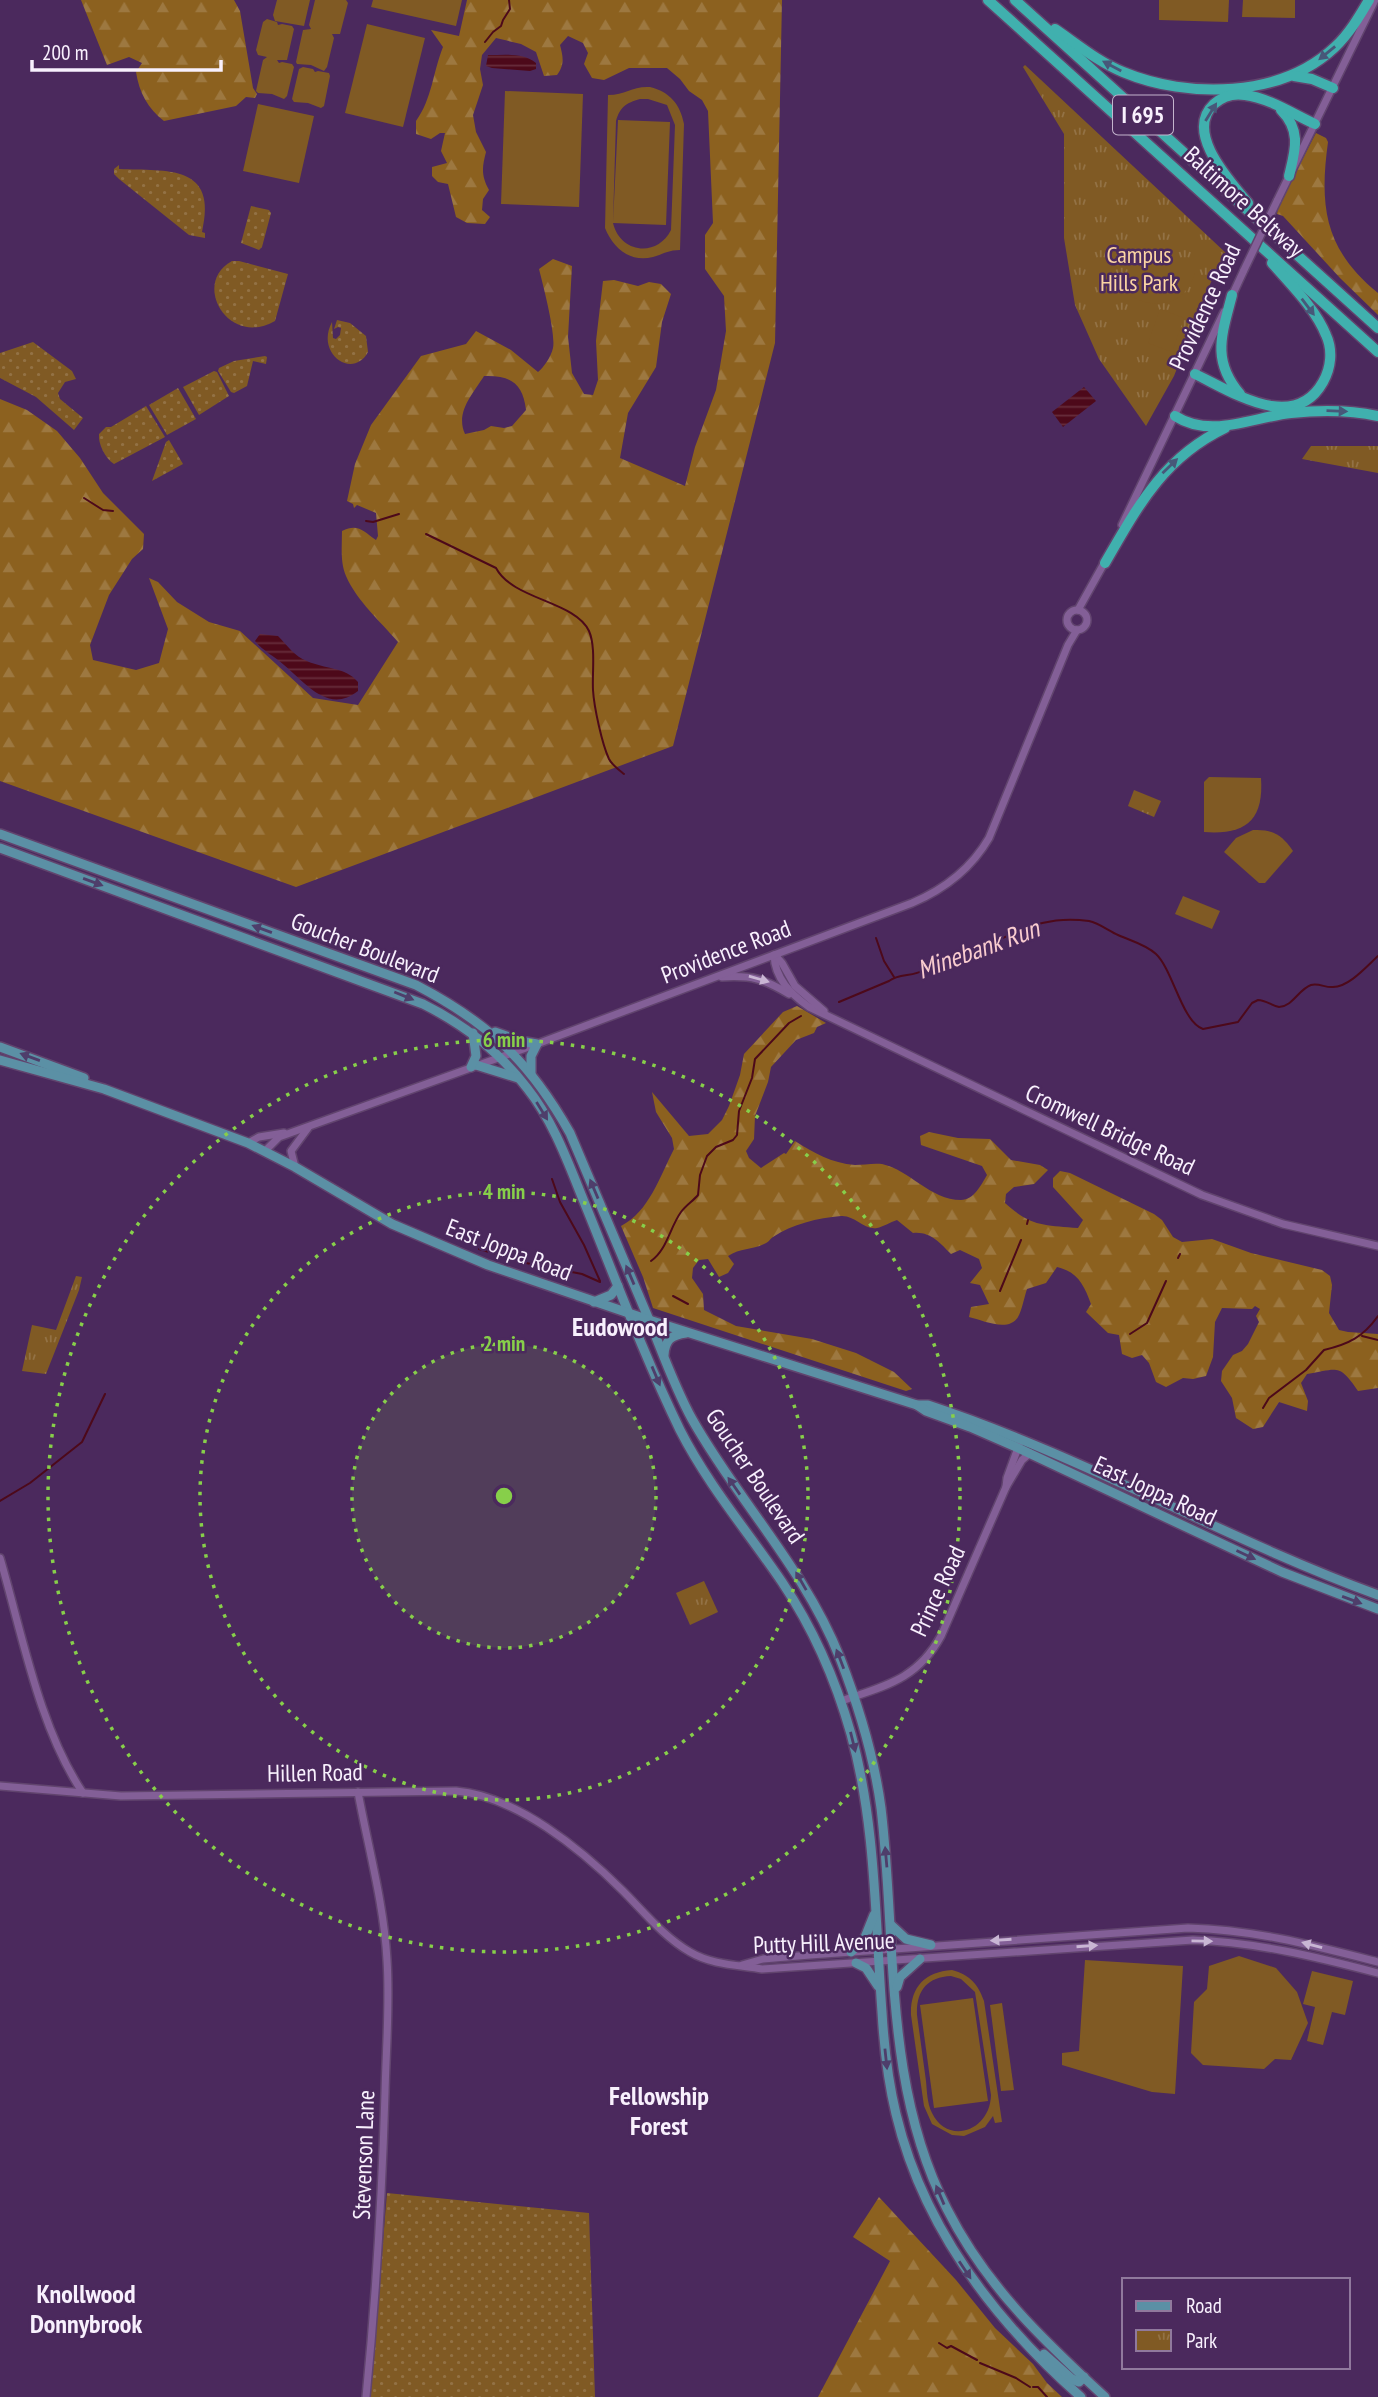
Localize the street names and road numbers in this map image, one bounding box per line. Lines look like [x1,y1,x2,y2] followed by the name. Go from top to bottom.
[1113,96,1173,134] road number: I 695
[1177,139,1311,264] street label: Baltimore Beltway
[1162,238,1247,375] street label: Providence Road
[287,905,444,990] street label: Goucher Boulevard
[657,913,795,990] street label: Providence Road
[1021,1077,1200,1182] street label: Cromwell Bridge Road
[442,1211,577,1288] street label: East Joppa Road
[699,1402,812,1549] street label: Goucher Boulevard
[1089,1449,1222,1533] street label: East Joppa Road
[903,1540,972,1641] street label: Prince Road
[267,1756,363,1789] street label: Hillen Road
[753,1925,895,1960] street label: Putty Hill Avenue
[346,2090,381,2220] street label: Stevenson Lane

